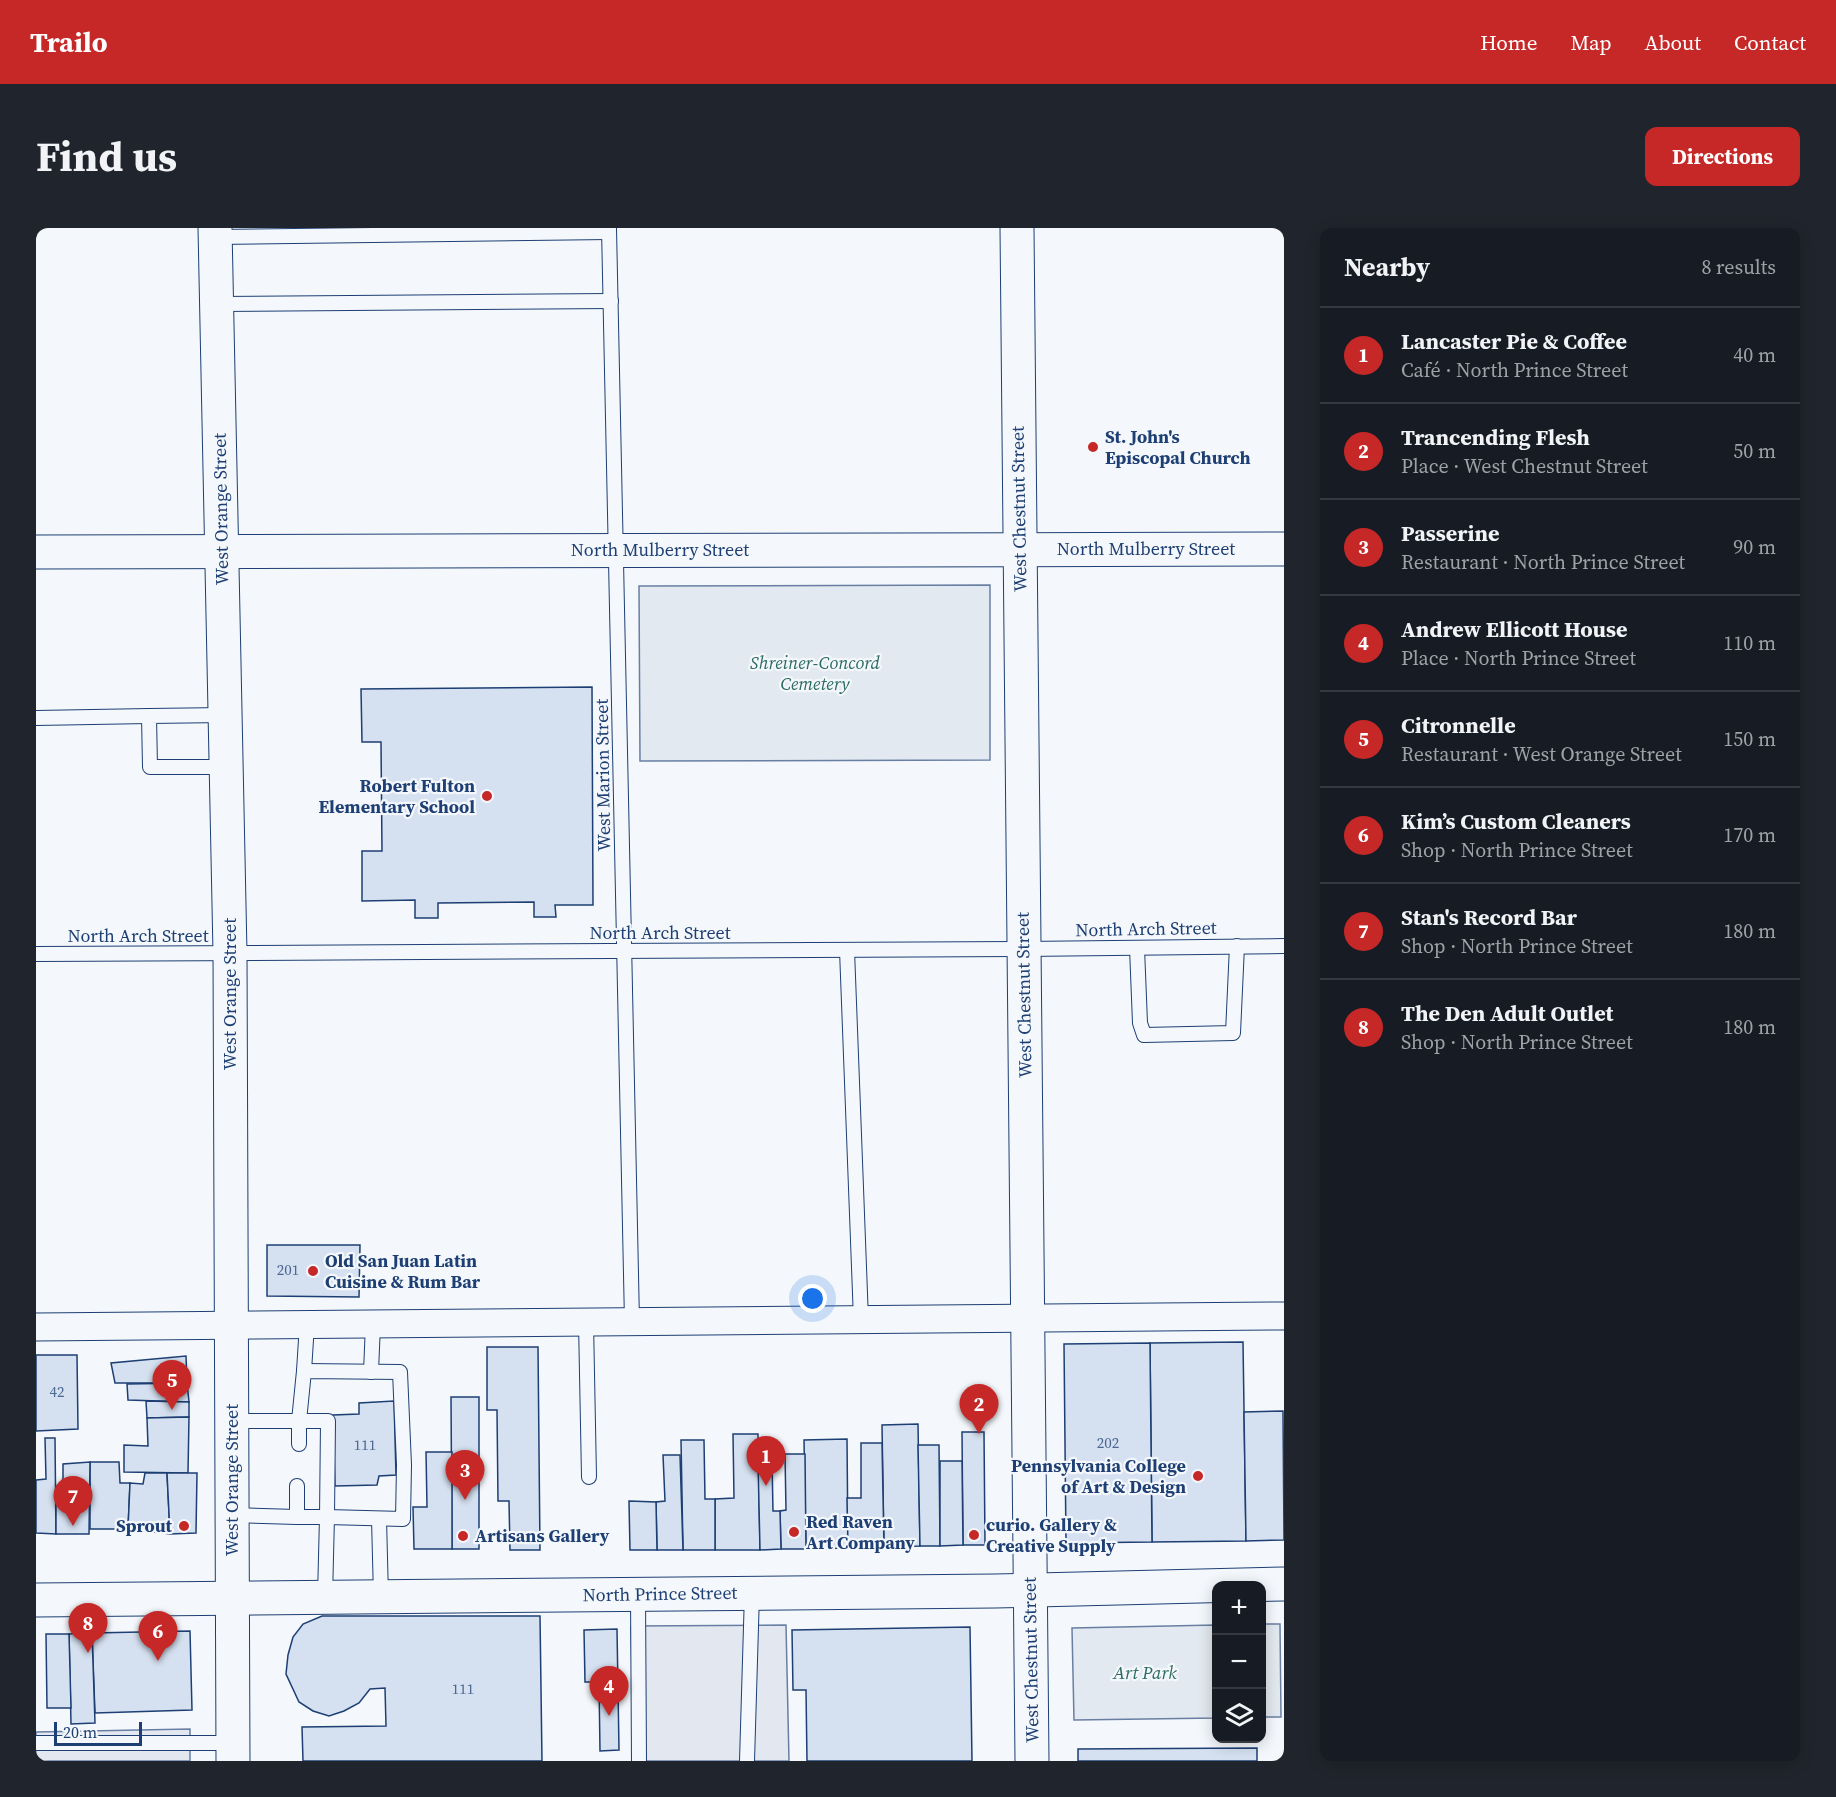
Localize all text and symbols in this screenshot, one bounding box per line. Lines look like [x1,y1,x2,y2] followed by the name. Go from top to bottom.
[30,23,108,61] text: Trailo
[1480,28,1538,57] text: Home
[1571,28,1612,57] text: Map
[1645,28,1701,57] text: About
[1734,28,1806,57] text: Contact
[36,127,177,185] text: Find us
[1645,127,1800,186] button: Directions
[1344,249,1430,285] text: Nearby
[1701,253,1776,281] text: 8 results
[1401,326,1627,356] text: Lancaster Pie & Coffee
[1358,341,1369,369] text: 1
[1733,341,1776,369] text: 40 m
[1401,356,1628,384] text: Café · North Prince Street
[1401,422,1590,452] text: Trancending Flesh
[1105,424,1251,470] place label: St. John's Episcopal Church
[1005,426,1032,592] street label: West Chestnut Street
[207,433,234,585] street label: West Orange Street
[1358,437,1369,465] text: 2
[1733,437,1776,465] text: 50 m
[1086,440,1100,454] marker: St. John's Episcopal Church
[1401,452,1648,480] text: Place · West Chestnut Street
[1401,518,1500,548] text: Passerine
[1358,533,1369,561] text: 3
[1733,533,1776,561] text: 90 m
[1057,536,1235,561] street label: North Mulberry Street
[571,537,749,562] street label: North Mulberry Street
[1401,548,1685,576] text: Restaurant · North Prince Street
[1401,614,1627,644] text: Andrew Ellicott House
[1358,629,1369,657] text: 4
[1723,629,1776,657] text: 110 m
[1401,644,1636,672] text: Place · North Prince Street
[750,650,881,696] park label: Shreiner-Concord Cemetery
[589,698,616,851] street label: West Marion Street
[1401,710,1516,740] text: Citronnelle
[1358,725,1369,753] text: 5
[1723,725,1776,753] text: 150 m
[1401,740,1682,768] text: Restaurant · West Orange Street
[318,773,475,819] place label: Robert Fulton Elementary School
[480,789,494,803] marker: Robert Fulton Elementary School
[1401,806,1631,836] text: Kim’s Custom Cleaners
[1358,821,1369,849] text: 6
[1723,821,1776,849] text: 170 m
[1401,836,1633,864] text: Shop · North Prince Street
[1401,902,1577,932] text: Stan's Record Bar
[1010,912,1037,1078] street label: West Chestnut Street
[1075,915,1217,942] street label: North Arch Street
[1358,917,1369,945] text: 7
[1723,917,1776,945] text: 180 m
[217,918,242,1070] street label: West Orange Street
[589,920,731,945] street label: North Arch Street
[67,923,209,948] street label: North Arch Street
[1401,932,1633,960] text: Shop · North Prince Street
[1401,998,1614,1028] text: The Den Adult Outlet
[1358,1013,1369,1041] text: 8
[1723,1013,1776,1041] text: 180 m
[1401,1028,1633,1056] text: Shop · North Prince Street
[325,1248,481,1294] place label: Old San Juan Latin Cuisine & Rum Bar
[277,1259,299,1280] house number: 201
[306,1264,320,1278] marker: Old San Juan Latin Cuisine & Rum Bar
[798,1284,827,1313] your location
[152,1360,192,1410] pin: 5
[49,1381,65,1402] house number: 42
[960,1384,998,1434] pin: 2
[219,1404,244,1556] street label: West Orange Street
[1097,1432,1119,1453] house number: 202
[354,1434,376,1455] house number: 111
[746,1436,786,1486] pin: 1
[446,1450,484,1500] pin: 3
[1011,1453,1186,1499] place label: Pennsylvania College of Art & Design
[1191,1469,1205,1483] marker: Pennsylvania College of Art & Design
[54,1476,93,1526] pin: 7
[806,1509,915,1555] place label: Red Raven Art Company
[986,1512,1117,1558] place label: curio. Gallery & Creative Supply
[116,1513,173,1538] place label: Sprout
[177,1519,191,1533] marker: Sprout
[475,1523,610,1548] place label: Artisans Gallery
[787,1525,801,1539] marker: Red Raven Art Company
[967,1528,981,1542] marker: curio. Gallery & Creative Supply
[456,1529,470,1543] marker: Artisans Gallery
[1017,1577,1044,1743] street label: West Chestnut Street
[582,1580,738,1607] street label: North Prince Street
[1212,1581,1266,1743] map controls
[1212,1581,1266,1635] button: +
[68,1604,108,1653] pin: 8
[138,1612,178,1661] pin: 6
[1212,1635,1266,1689] button: −
[1112,1660,1177,1685] park label: Art Park
[590,1666,628,1716] pin: 4
[452,1678,474,1699] house number: 111
[1212,1689,1266,1743] button: layers
[54,1719,142,1746] scale bar
[63,1721,97,1743] text: 20 m

